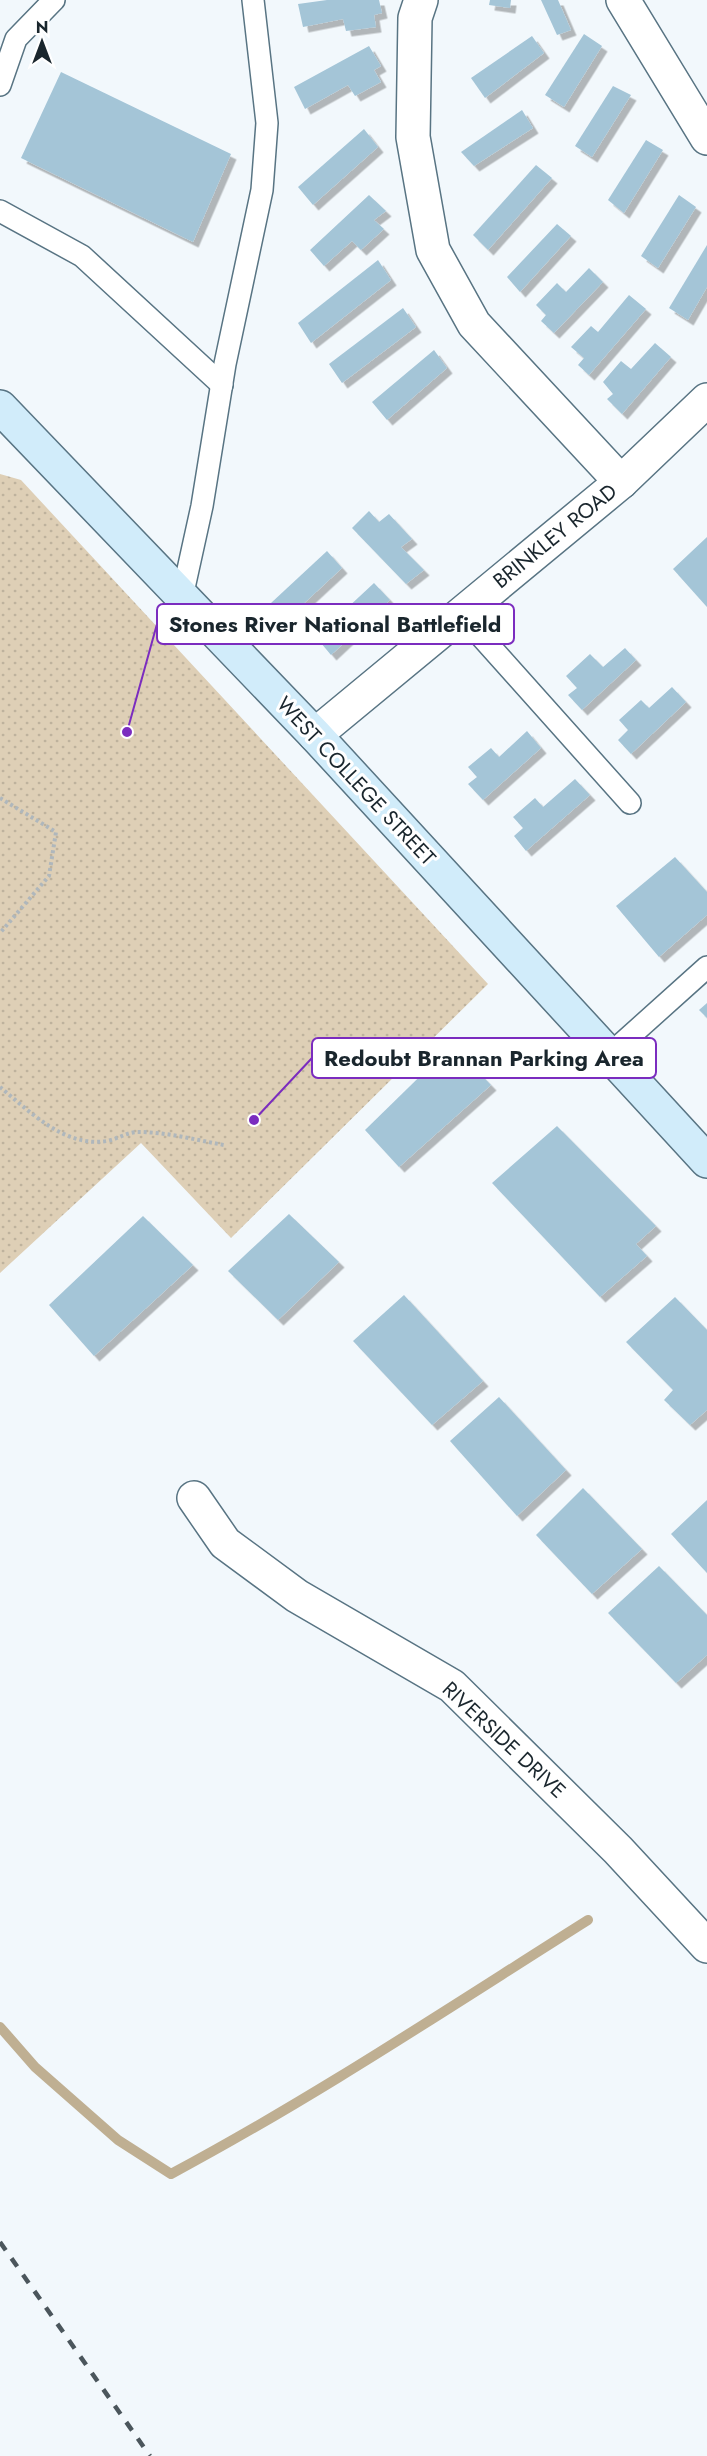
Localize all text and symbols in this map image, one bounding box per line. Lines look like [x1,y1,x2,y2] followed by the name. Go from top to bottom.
[12,12,72,72] north arrow
[36,16,48,39] text: N
[487,477,623,595] street label: BRINKLEY ROAD
[157,604,514,644] callout: Stones River National Battlefield
[169,608,501,640] text: Stones River National Battlefield
[270,690,443,872] street label: WEST COLLEGE STREET
[312,1038,656,1078] callout: Redoubt Brannan Parking Area
[324,1042,644,1074] text: Redoubt Brannan Parking Area
[435,1675,573,1805] street label: RIVERSIDE DRIVE

